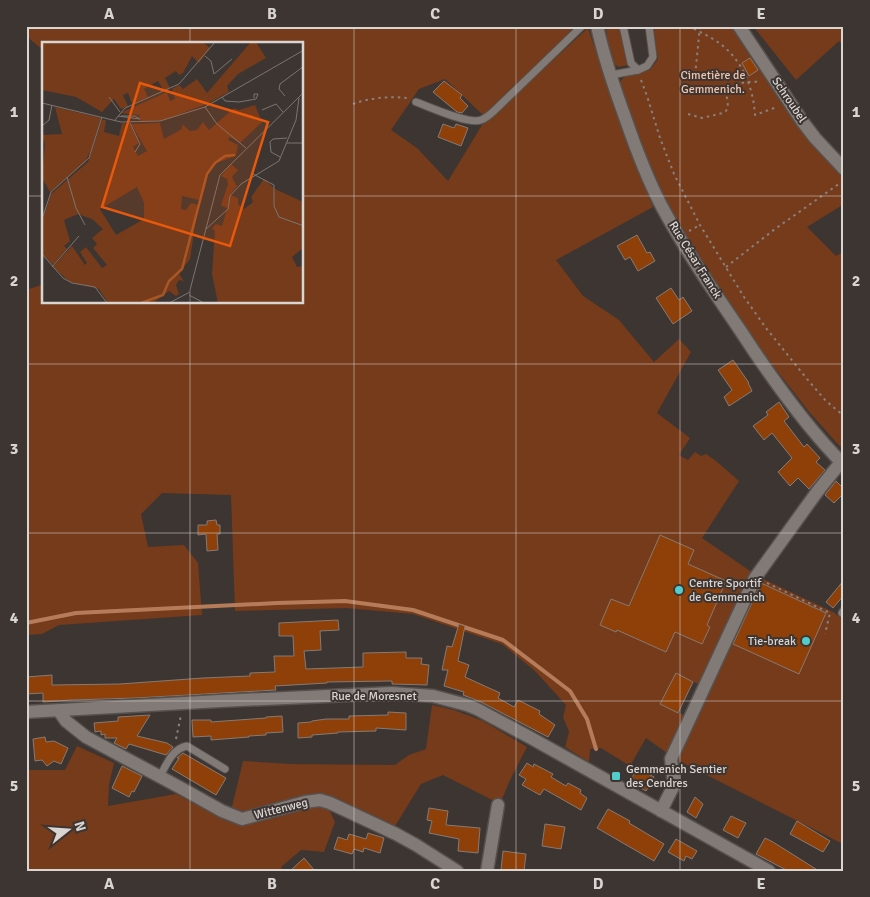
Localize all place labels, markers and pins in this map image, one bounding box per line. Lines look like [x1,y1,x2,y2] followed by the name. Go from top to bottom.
[689,576,765,605] place label: Centre Sportif de Gemmenich
[673,584,685,596] marker: Centre Sportif de Gemmenich
[748,634,796,649] place label: Tie-break
[800,635,812,647] marker: Tie-break
[626,762,727,791] place label: Gemmenich Sentier des Cendres
[610,770,622,782] marker: Gemmenich Sentier des Cendres

